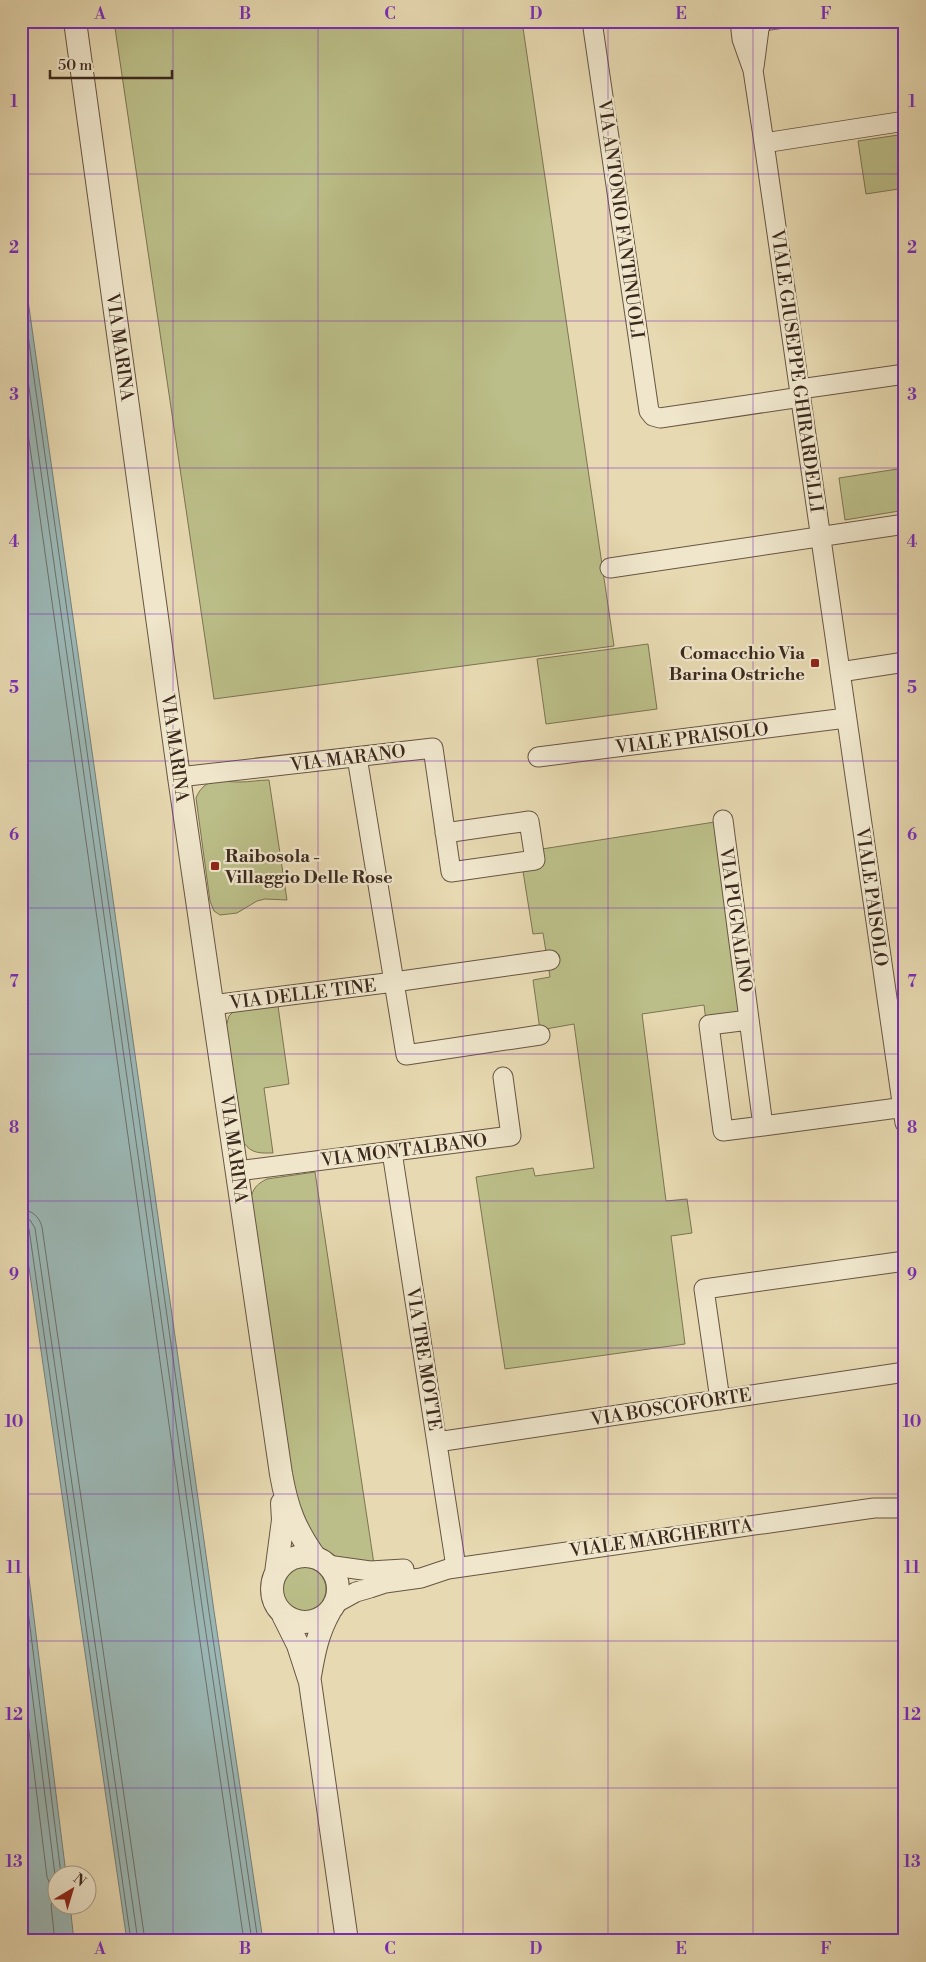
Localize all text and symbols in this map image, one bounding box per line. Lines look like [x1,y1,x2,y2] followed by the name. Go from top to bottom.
[93,4,106,24] text: A
[239,4,251,24] text: B
[384,4,396,24] text: C
[530,4,543,24] text: D
[675,4,687,24] text: E
[820,4,832,24] text: F
[50,48,172,80] scale bar
[58,56,92,75] text: 50 m
[10,92,18,112] text: 1
[908,92,916,112] text: 1
[592,97,649,340] street label: VIA ANTONIO FANTINUOLI
[765,227,828,514] street label: VIALE GIUSEPPE GHIRARDELLI
[9,238,19,258] text: 2
[907,238,917,258] text: 2
[100,291,139,403] street label: VIA MARINA
[9,385,19,405] text: 3
[907,385,917,405] text: 3
[9,532,20,552] text: 4
[907,532,918,552] text: 4
[669,642,805,686] place label: Comacchio Via Barina Ostriche
[809,657,821,669] marker: Comacchio Via Barina Ostriche
[9,678,19,698] text: 5
[907,678,917,698] text: 5
[155,692,194,804] street label: VIA MARINA
[613,718,770,759] street label: VIALE PRAISOLO
[288,740,407,777] street label: VIA MARANO
[9,825,19,845] text: 6
[850,825,893,968] street label: VIALE PAISOLO
[907,825,917,845] text: 6
[224,845,393,889] place label: Raibosola - Villaggio Delle Rose
[714,845,757,994] street label: VIA PUGNALINO
[209,860,221,872] marker: Raibosola - Villaggio Delle Rose
[9,972,19,992] text: 7
[907,972,917,992] text: 7
[227,974,378,1015] street label: VIA DELLE TINE
[214,1093,253,1205] street label: VIA MARINA
[9,1118,19,1138] text: 8
[907,1118,917,1138] text: 8
[319,1129,488,1172] street label: VIA MONTALBANO
[9,1265,19,1285] text: 9
[907,1265,917,1285] text: 9
[401,1285,446,1432] street label: VIA TRE MOTTE
[588,1383,753,1432] street label: VIA BOSCOFORTE
[5,1412,23,1432] text: 10
[903,1412,921,1432] text: 10
[567,1514,755,1563] street label: VIALE MARGHERITA
[6,1558,22,1578] text: 11
[904,1558,920,1578] text: 11
[5,1705,23,1725] text: 12
[903,1705,921,1725] text: 12
[5,1852,23,1872] text: 13
[903,1852,921,1872] text: 13
[48,1864,98,1914] north arrow
[69,1870,89,1891] text: N
[93,1939,106,1959] text: A
[239,1939,251,1959] text: B
[384,1939,396,1959] text: C
[530,1939,543,1959] text: D
[675,1939,687,1959] text: E
[820,1939,832,1959] text: F

